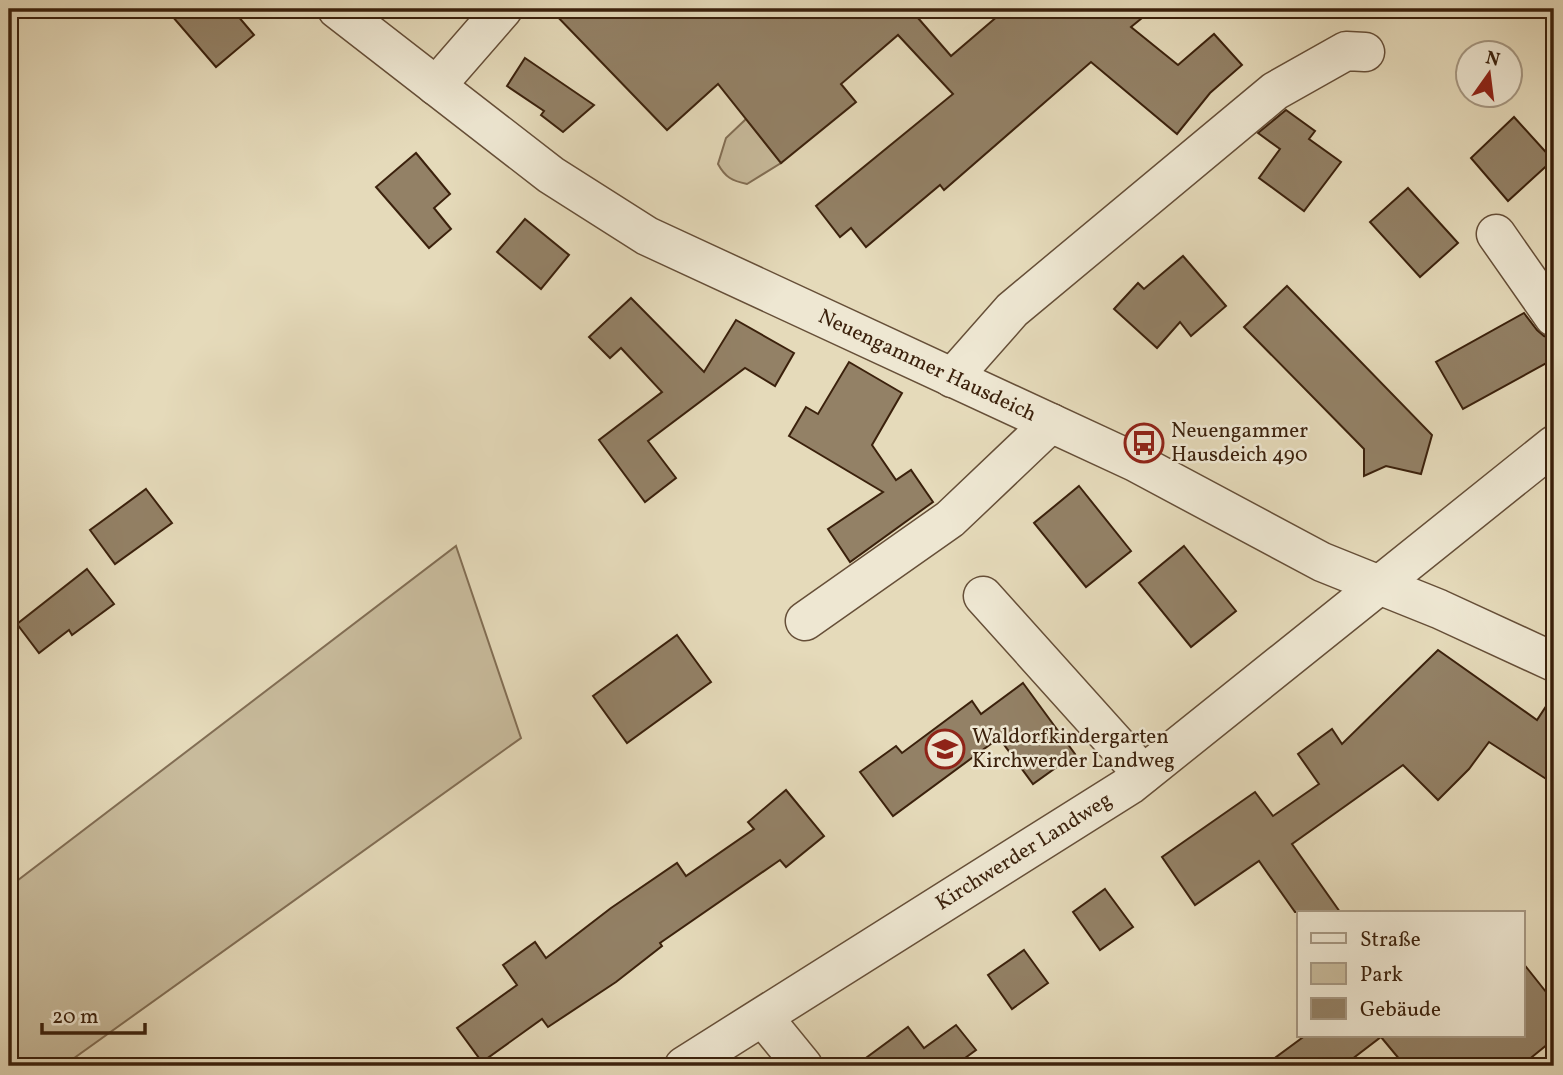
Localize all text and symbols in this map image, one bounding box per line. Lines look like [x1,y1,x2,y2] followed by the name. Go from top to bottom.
[1454,38,1524,108] north arrow
[1483,45,1503,74] text: N
[813,303,1041,429] street label: Neuengammer Hausdeich
[1171,417,1308,470] place label: Neuengammer Hausdeich 490
[1123,422,1165,464] bus stop icon: Neuengammer Hausdeich 490
[972,723,1175,776] place label: Waldorfkindergarten Kirchwerder Landweg
[924,728,966,770] school or university icon: Waldorfkindergarten Kirchwerder Landweg
[930,786,1118,918] street label: Kirchwerder Landweg
[1297,911,1524,1036] legend
[1360,926,1421,955] text: Straße
[1360,961,1403,990] text: Park
[42,991,145,1035] scale bar
[1360,996,1441,1025] text: Gebäude
[52,1003,98,1032] text: 20 m

